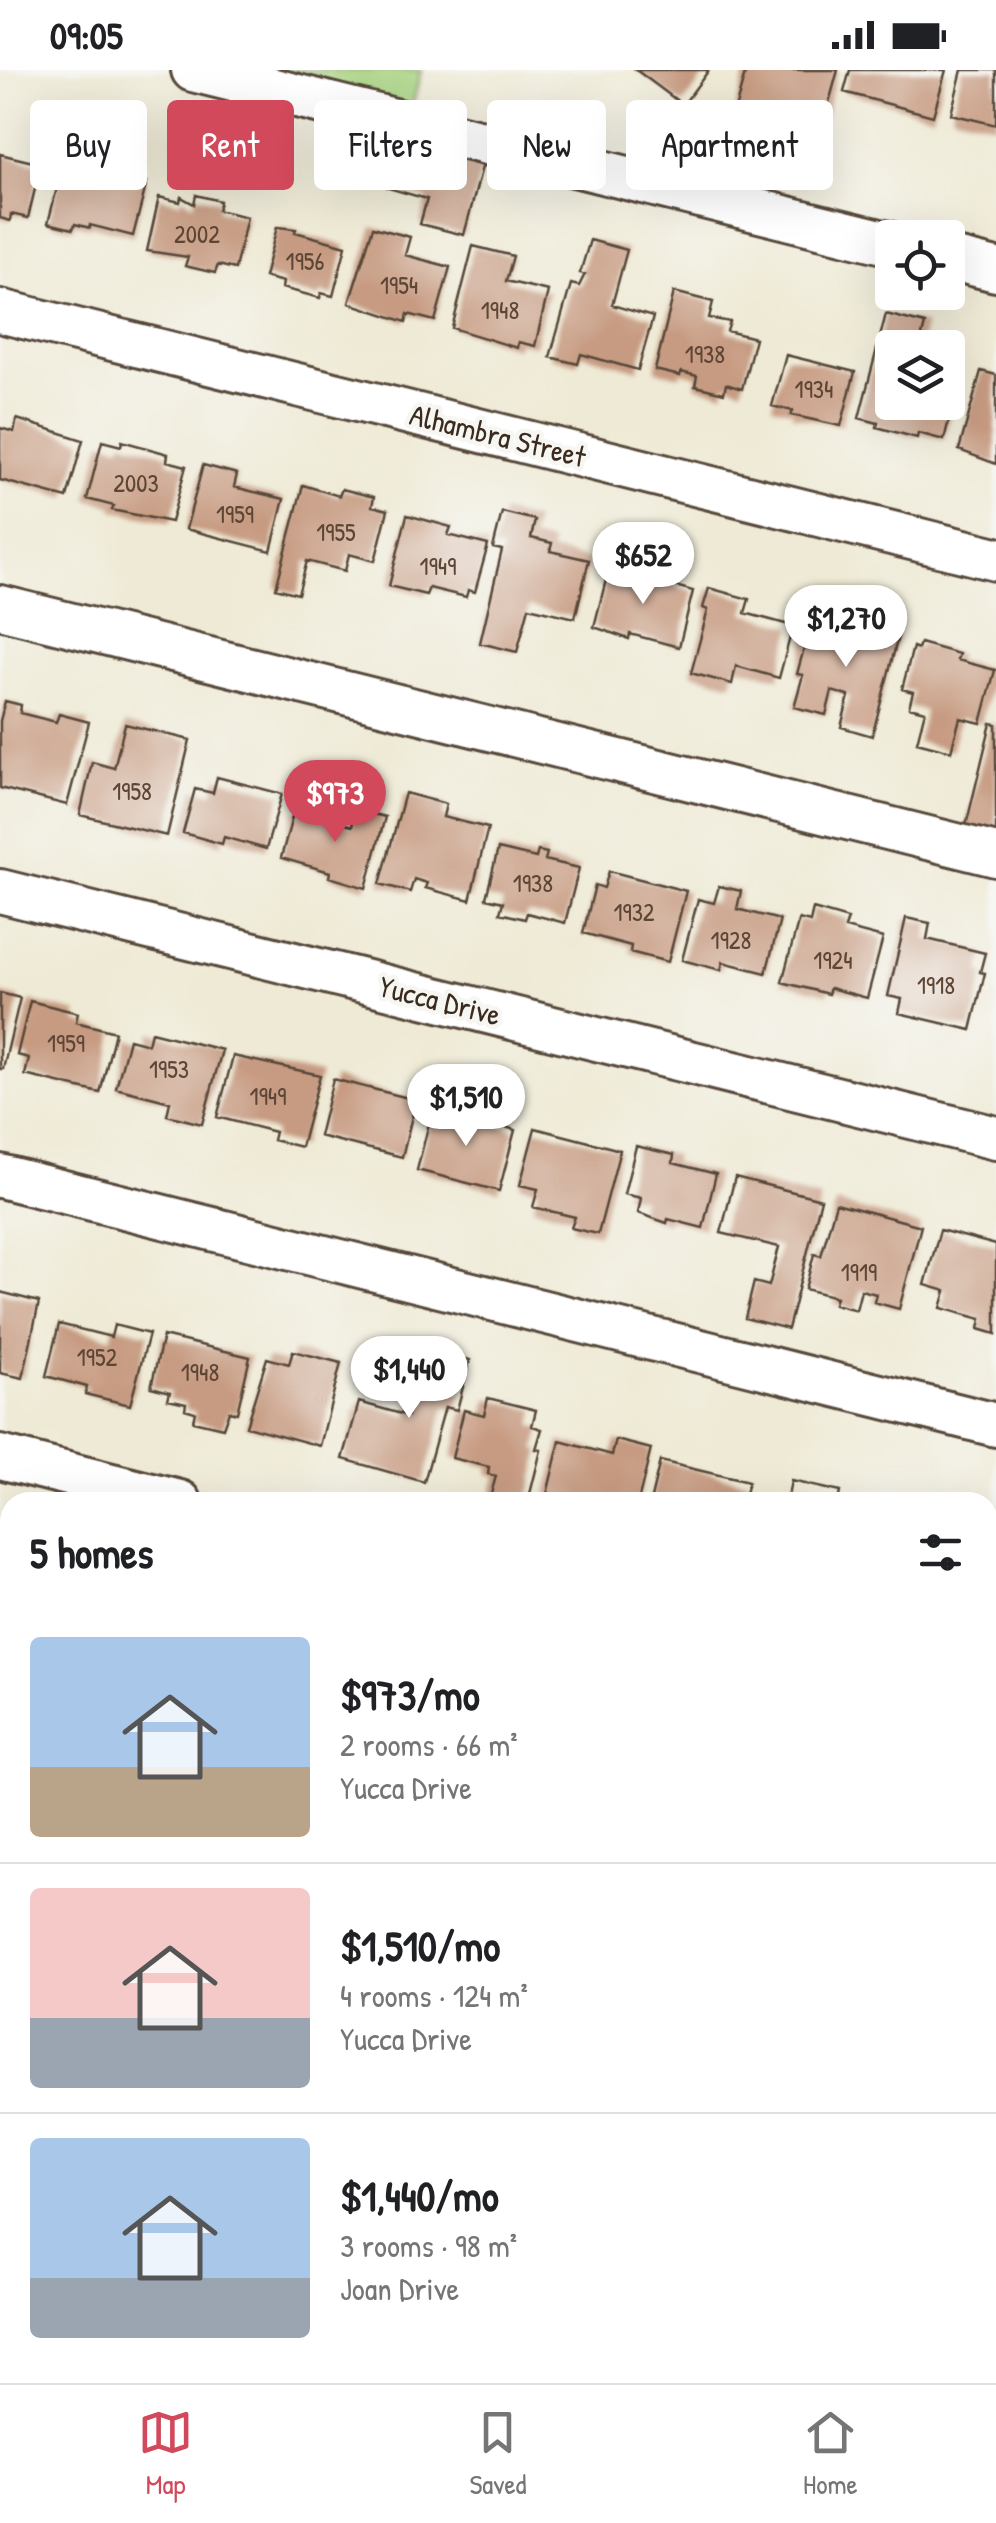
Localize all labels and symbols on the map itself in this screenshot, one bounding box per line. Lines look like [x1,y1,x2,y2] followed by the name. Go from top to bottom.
[174,217,220,251] house number: 2002
[286,244,324,278] house number: 1956
[380,268,418,302] house number: 1954
[481,293,519,327] house number: 1948
[685,337,725,371] house number: 1938
[795,372,833,406] house number: 1934
[406,394,591,476] street label: Alhambra Street
[113,466,159,500] house number: 2003
[216,497,254,531] house number: 1959
[316,515,356,549] house number: 1955
[584,522,702,607] pin: $652
[420,549,456,583] house number: 1949
[765,585,927,670] pin: $1,270
[276,760,394,845] pin: $973
[112,774,152,808] house number: 1958
[513,866,553,900] house number: 1938
[613,895,655,929] house number: 1932
[711,923,751,957] house number: 1928
[813,943,853,977] house number: 1924
[375,966,505,1034] street label: Yucca Drive
[917,968,955,1002] house number: 1918
[47,1026,85,1060] house number: 1959
[149,1052,189,1086] house number: 1953
[385,1064,547,1149] pin: $1,510
[250,1079,286,1113] house number: 1949
[841,1255,877,1289] house number: 1919
[328,1336,490,1421] pin: $1,440
[77,1340,118,1374] house number: 1952
[181,1355,219,1389] house number: 1948

